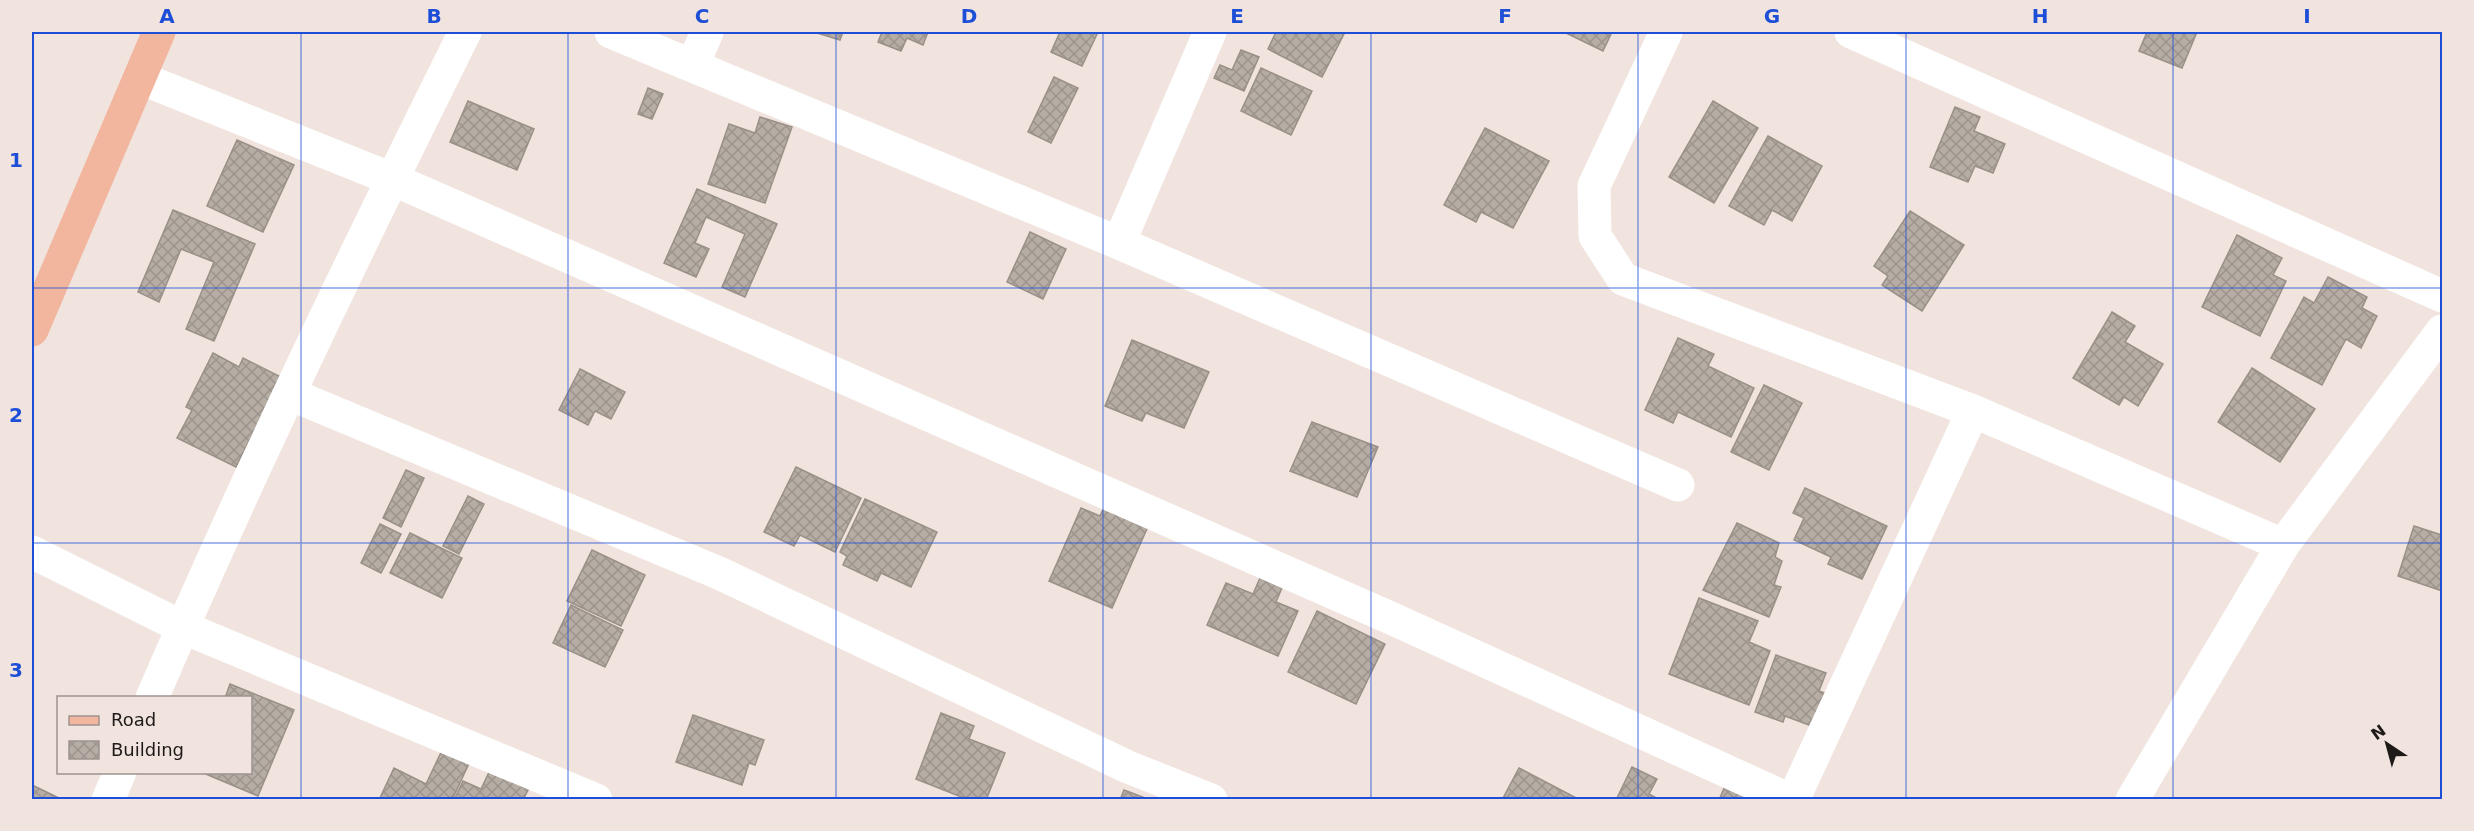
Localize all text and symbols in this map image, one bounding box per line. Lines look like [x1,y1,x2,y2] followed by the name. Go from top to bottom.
[159,4,175,28] text: A
[426,4,442,28] text: B
[695,4,709,28] text: C
[961,4,977,28] text: D
[1230,4,1244,28] text: E
[1498,4,1512,28] text: F
[1764,4,1780,28] text: G
[2032,4,2048,28] text: H
[2303,4,2311,28] text: I
[9,148,23,172] text: 1
[9,403,23,427] text: 2
[9,658,23,682] text: 3
[57,696,252,774] legend
[111,709,156,730] text: Road
[2357,714,2417,774] north arrow
[2367,721,2389,744] text: N
[111,739,184,760] text: Building

